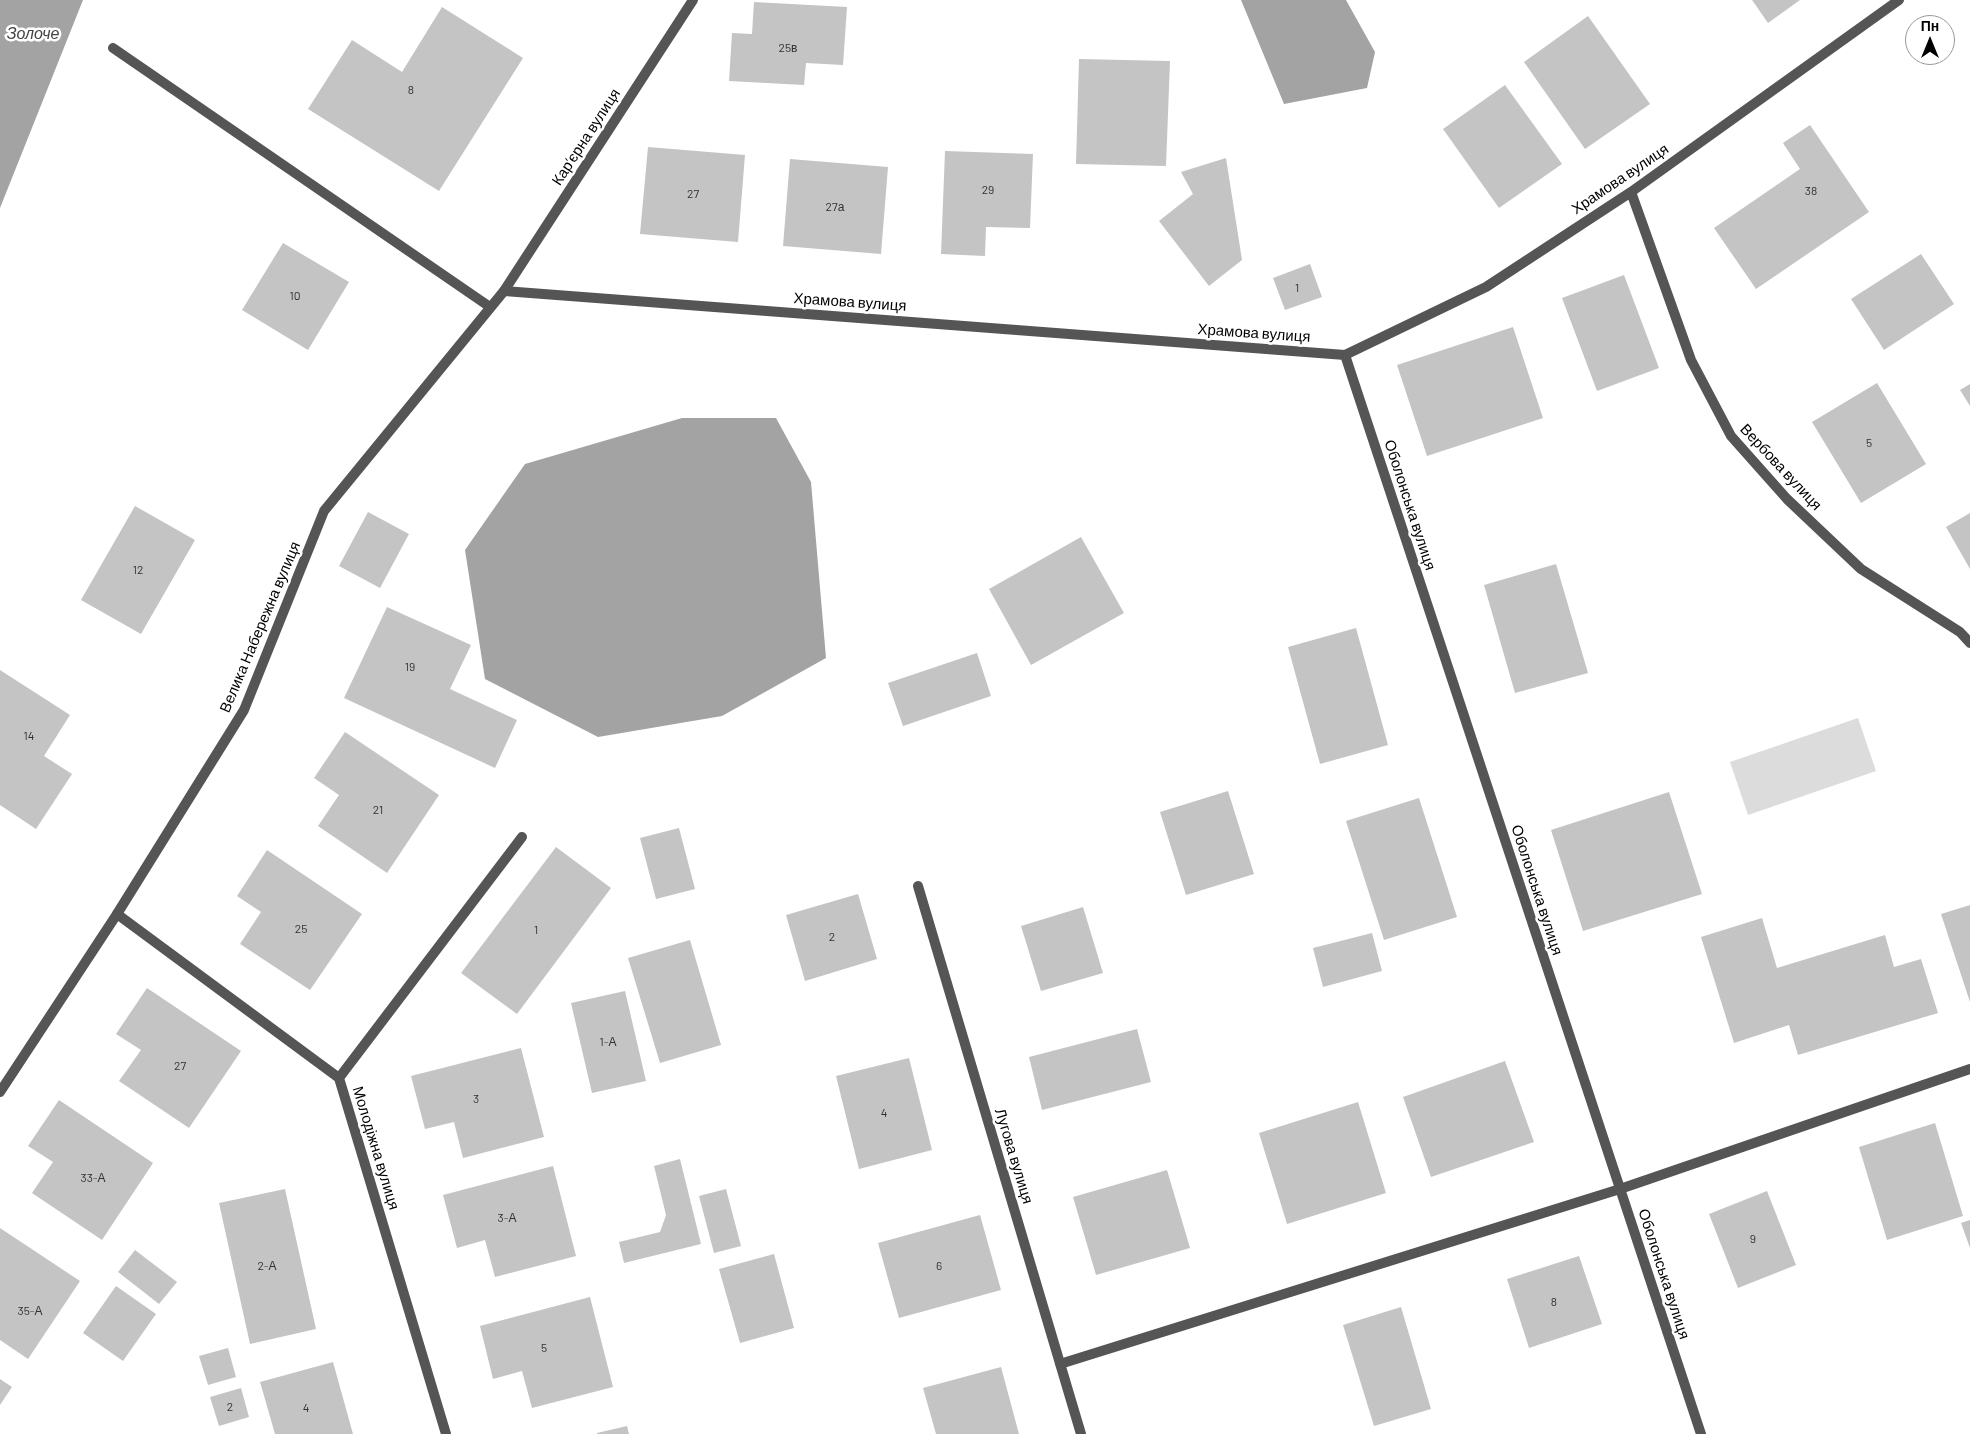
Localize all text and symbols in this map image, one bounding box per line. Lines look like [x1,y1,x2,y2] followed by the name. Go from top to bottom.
[1905,15,1955,65] north arrow
[1921,17,1939,34] text: Пн
[7,24,59,44] water label: Золоче
[779,41,797,55] house number: 25в
[408,83,414,97] house number: 8
[548,85,624,189] street label: Карʼєрна вулиця
[1568,140,1672,218] street label: Храмова вулиця
[982,183,994,197] house number: 29
[1805,184,1817,198] house number: 38
[687,187,699,201] house number: 27
[826,200,844,214] house number: 27а
[1295,281,1299,295] house number: 1
[290,289,300,303] house number: 10
[793,289,907,315] street label: Храмова вулиця
[1197,320,1311,346] street label: Храмова вулиця
[1736,420,1826,514] street label: Вербова вулиця
[1866,436,1872,450] house number: 5
[1380,438,1440,572] street label: Оболонська вулиця
[216,539,304,715] street label: Велика Набережна вулиця
[133,563,143,577] house number: 12
[405,660,415,674] house number: 19
[24,729,34,743] house number: 14
[373,803,383,817] house number: 21
[1507,823,1567,957] street label: Оболонська вулиця
[295,922,307,936] house number: 25
[534,923,538,937] house number: 1
[829,930,835,944] house number: 2
[600,1035,616,1049] house number: 1-А
[174,1059,186,1073] house number: 27
[349,1084,403,1212] street label: Молодіжна вулиця
[473,1092,479,1106] house number: 3
[881,1106,887,1120] house number: 4
[991,1106,1037,1206] street label: Лугова вулиця
[80,1171,106,1185] house number: 33-А
[1634,1207,1694,1341] street label: Оболонська вулиця
[498,1211,516,1225] house number: 3-А
[1750,1232,1756,1246] house number: 9
[257,1259,277,1273] house number: 2-А
[936,1259,942,1273] house number: 6
[1551,1295,1557,1309] house number: 8
[17,1304,43,1318] house number: 35-А
[541,1341,547,1355] house number: 5
[227,1400,233,1414] house number: 2
[303,1401,309,1415] house number: 4

